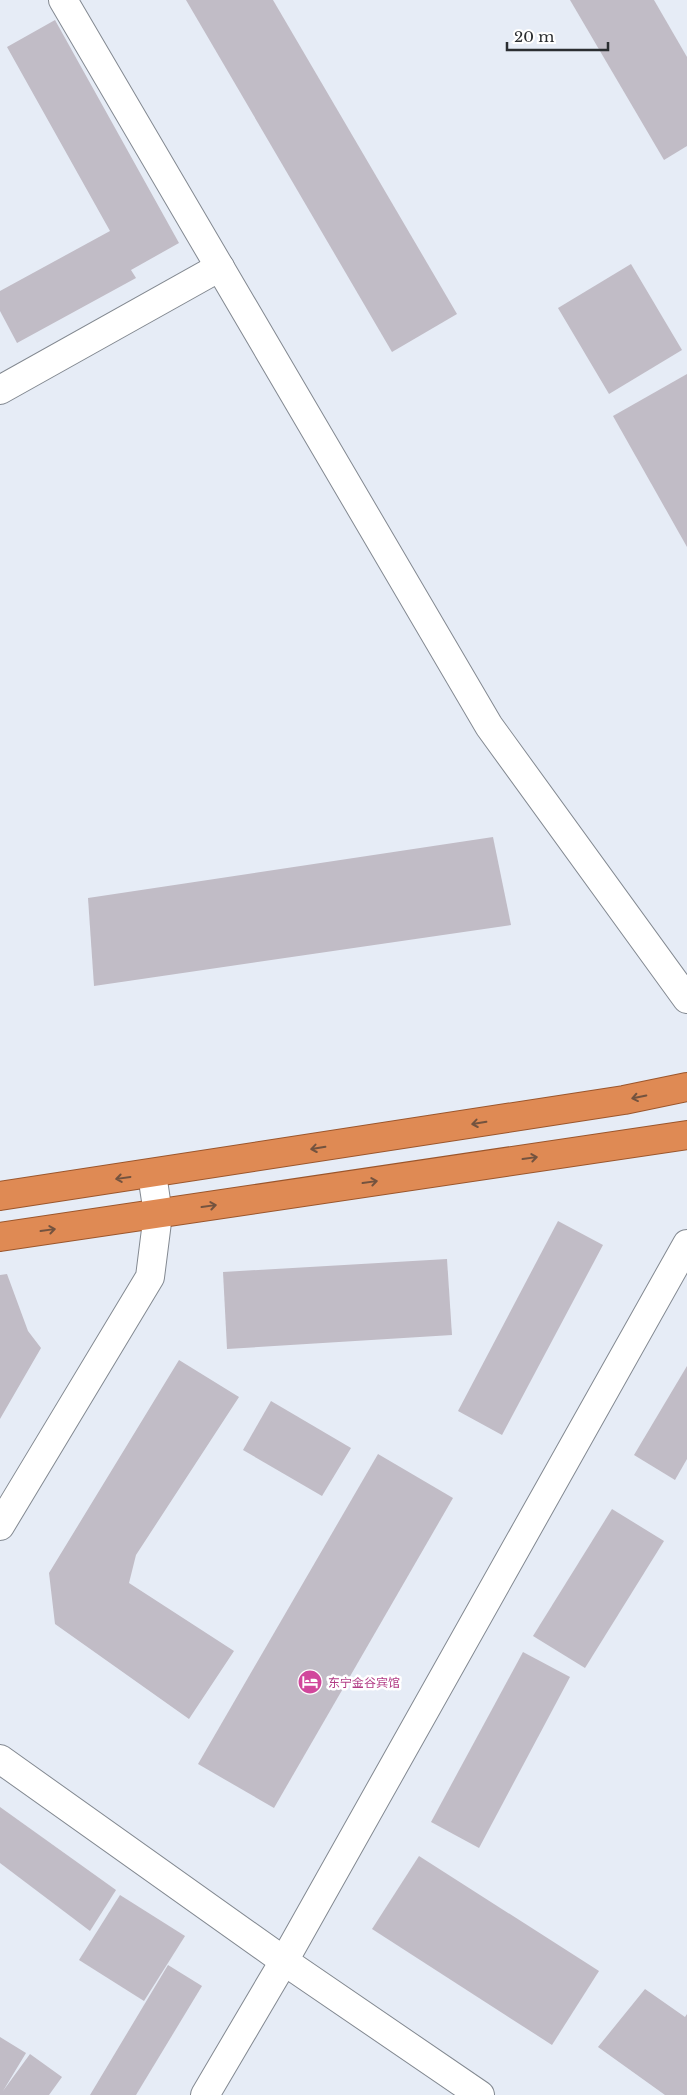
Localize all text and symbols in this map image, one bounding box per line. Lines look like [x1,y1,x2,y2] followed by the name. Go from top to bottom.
[507,20,608,52] scale bar
[514,27,554,46] text: 20 m
[632,1093,648,1102] one-way arrow
[471,1118,487,1128] one-way arrow
[311,1143,327,1153] one-way arrow
[522,1153,538,1163] one-way arrow
[115,1173,131,1183] one-way arrow
[361,1177,377,1187] one-way arrow
[201,1201,217,1211] one-way arrow
[40,1225,56,1235] one-way arrow
[297,1669,323,1695] hotel icon: 东宁金谷宾馆
[328,1675,400,1690] place label: 东宁金谷宾馆

